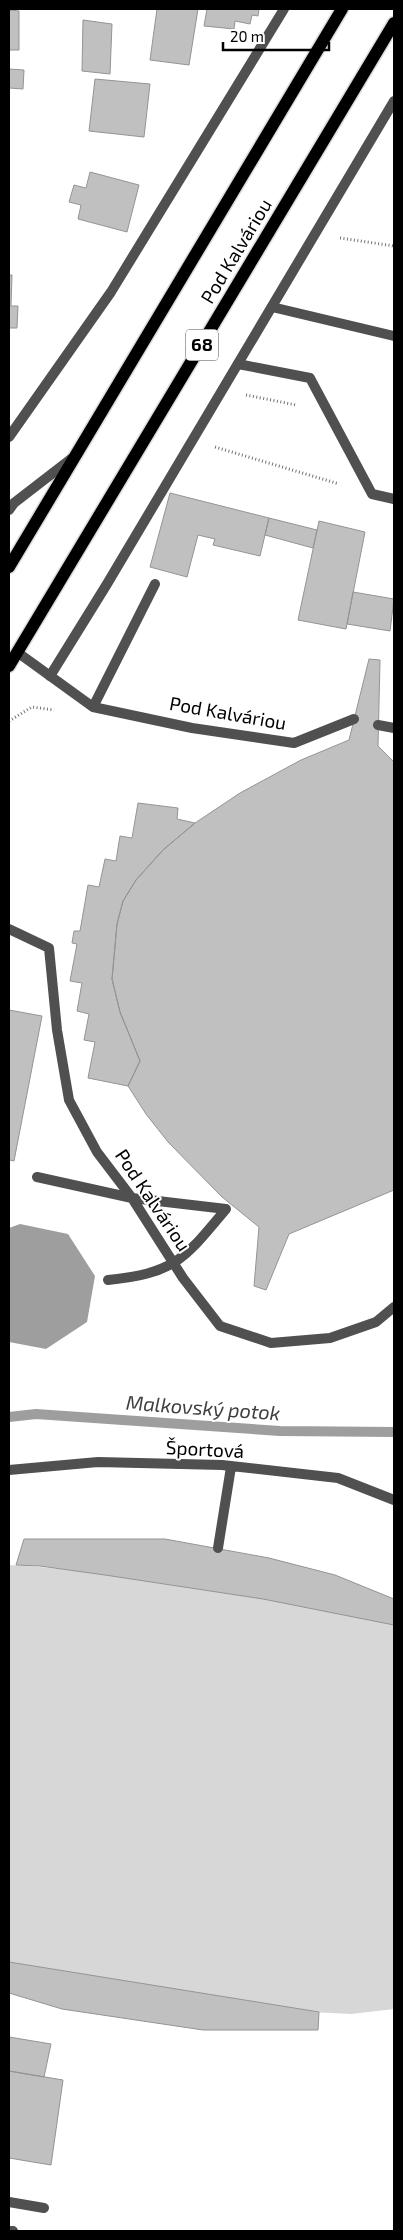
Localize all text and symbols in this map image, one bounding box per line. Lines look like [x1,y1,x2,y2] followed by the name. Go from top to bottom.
[223,20,329,52] scale bar
[230,27,264,45] text: 20 m
[195,194,276,307] street label: Pod Kalváriou
[186,330,218,360] road number: 68
[168,691,288,734] street label: Pod Kalváriou
[111,1144,196,1255] street label: Pod Kalváriou
[125,1390,281,1425] water label: Malkovský potok
[165,1435,245,1462] street label: Športová

